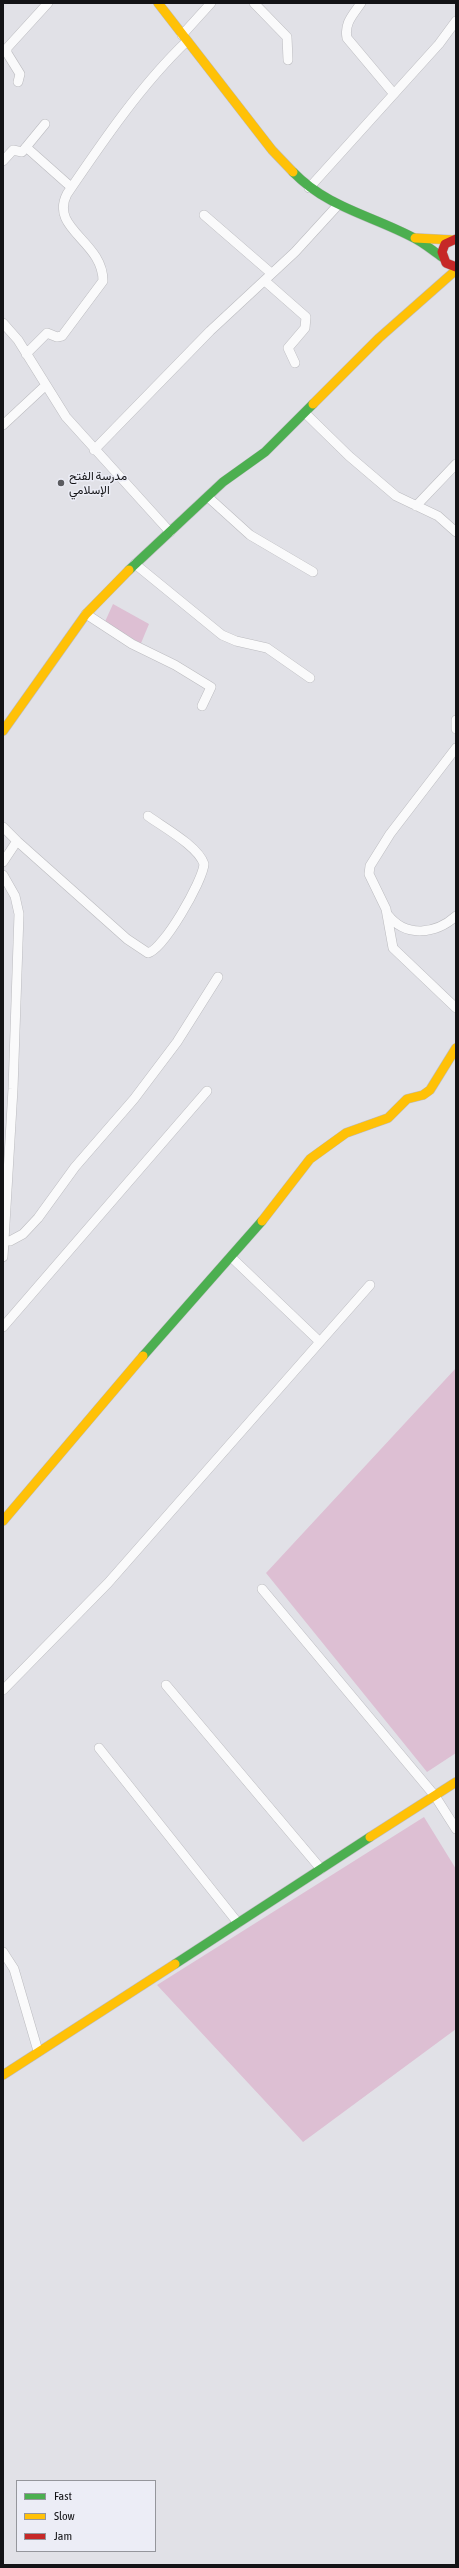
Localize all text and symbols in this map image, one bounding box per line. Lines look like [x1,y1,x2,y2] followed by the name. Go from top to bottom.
[69,469,127,497] place label: مدرسة الفتح الإسلامي
[56,478,66,488] marker: مدرسة الفتح الإسلامي
[16,2480,156,2552] legend
[54,2489,72,2503] text: Fast
[54,2509,75,2523] text: Slow
[54,2529,72,2543] text: Jam

